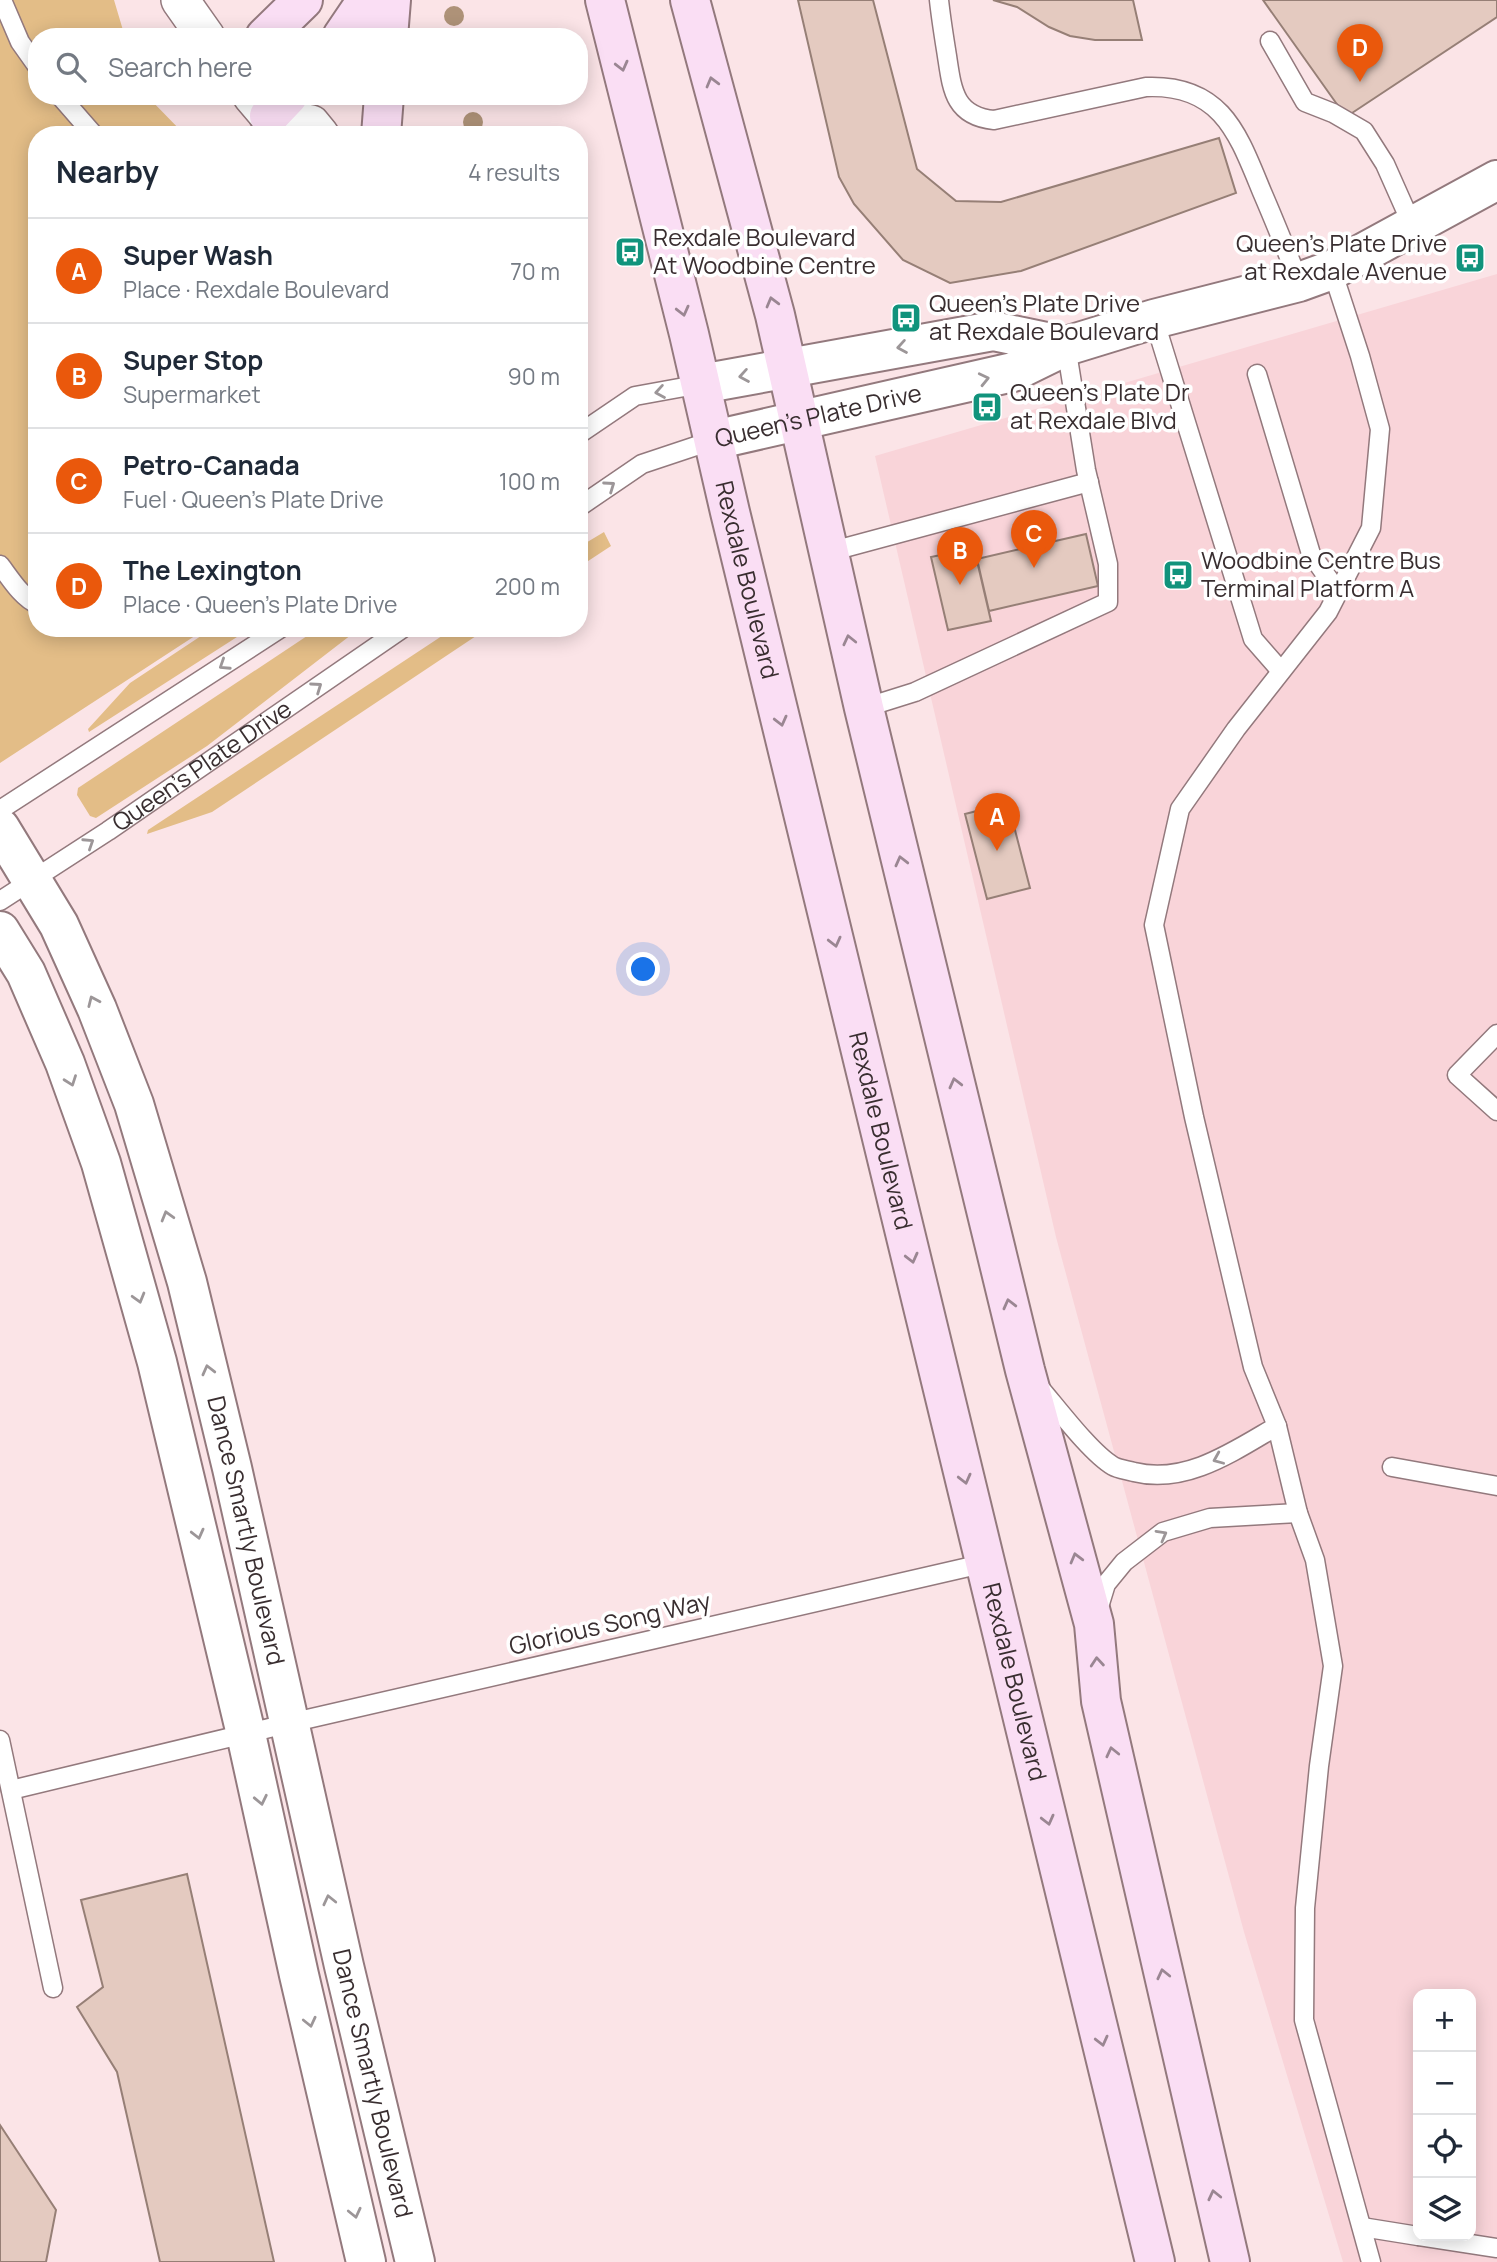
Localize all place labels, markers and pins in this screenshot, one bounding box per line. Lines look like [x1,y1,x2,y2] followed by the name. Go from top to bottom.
[1337,24,1383,82] pin: D
[653,220,876,281] place label: Rexdale Boulevard At Woodbine Centre
[1236,226,1447,287] place label: Queen's Plate Drive at Rexdale Avenue
[613,235,647,269] bus stop icon: Rexdale Boulevard At Woodbine Centre
[1453,241,1487,275] bus stop icon: Queen's Plate Drive at Rexdale Avenue
[929,286,1159,347] place label: Queen's Plate Drive at Rexdale Boulevard
[889,301,923,335] bus stop icon: Queen's Plate Drive at Rexdale Boulevard
[1010,375,1190,436] place label: Queen's Plate Dr at Rexdale Blvd
[970,390,1004,424] bus stop icon: Queen's Plate Dr at Rexdale Blvd
[1011,510,1057,568] pin: C
[937,527,983,585] pin: B
[1201,543,1441,604] place label: Woodbine Centre Bus Terminal Platform A
[1161,558,1195,592] bus stop icon: Woodbine Centre Bus Terminal Platform A
[974,793,1020,851] pin: A

